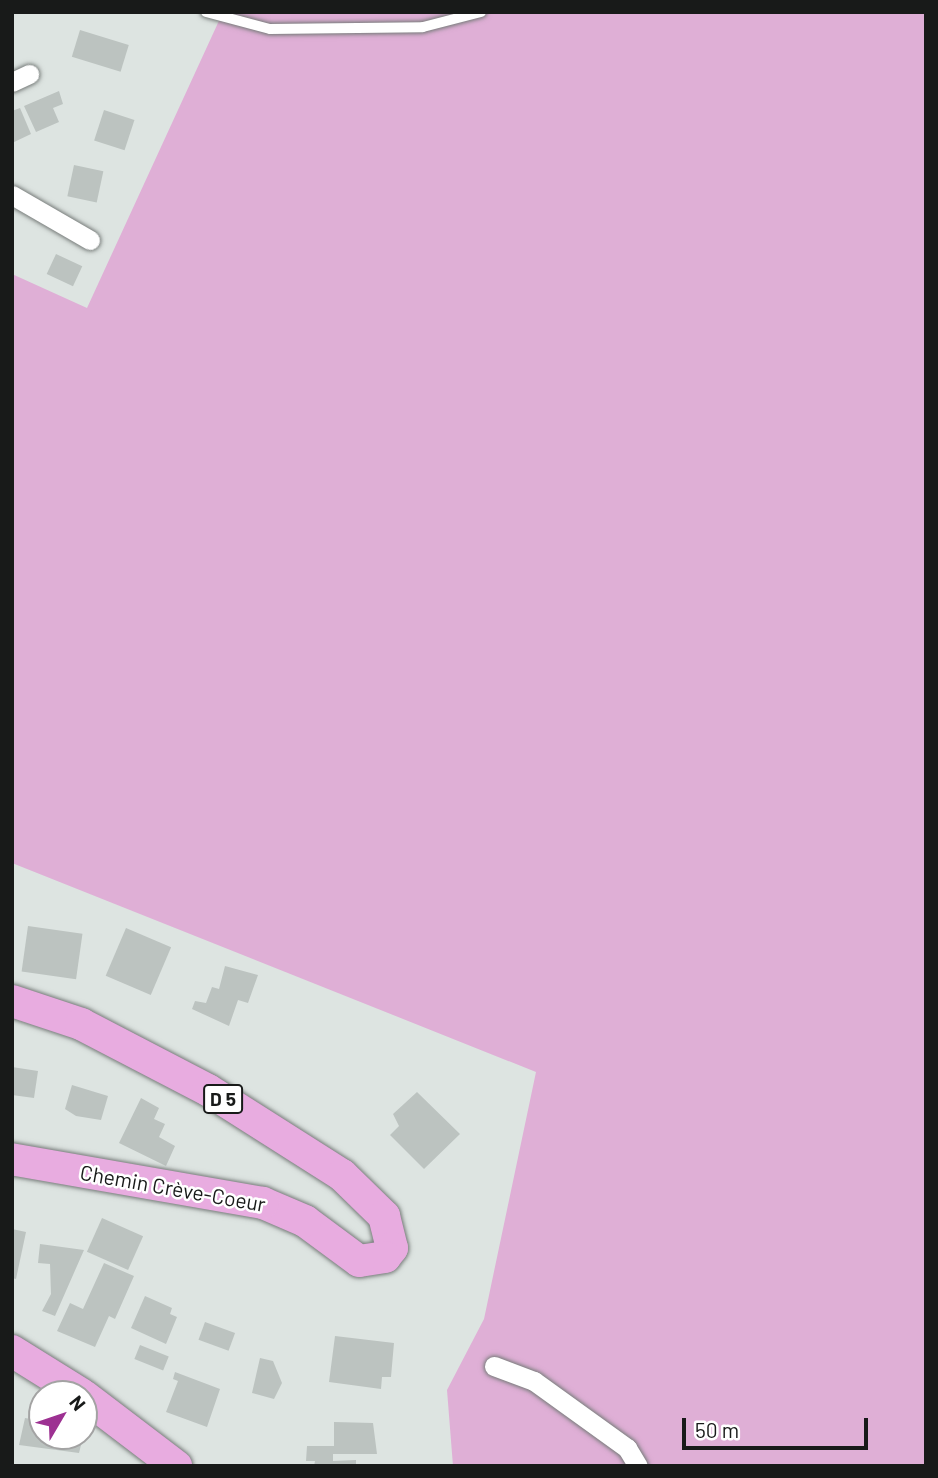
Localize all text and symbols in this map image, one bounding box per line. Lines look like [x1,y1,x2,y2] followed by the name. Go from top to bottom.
[202,1084,244,1114] road number: D 5
[78,1159,268,1217] street label: Chemin Crève-Coeur
[28,1380,98,1450] north arrow
[65,1391,91,1415] text: N
[686,1404,872,1448] scale bar
[695,1417,739,1442] text: 50 m

